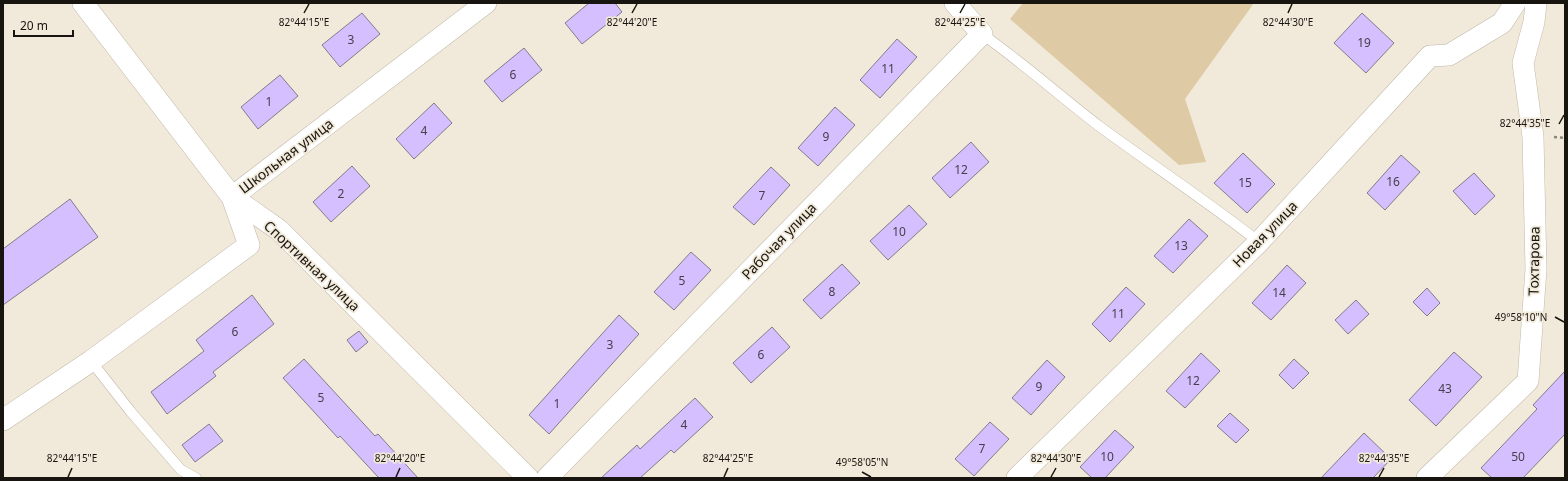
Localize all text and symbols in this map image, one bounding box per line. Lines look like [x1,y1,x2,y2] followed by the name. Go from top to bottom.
[14,12,73,38] scale bar
[279,15,329,29] text: 82°44'15"E
[607,15,657,29] text: 82°44'20"E
[935,15,985,29] text: 82°44'25"E
[1263,15,1313,29] text: 82°44'30"E
[20,17,48,34] text: 20 m
[348,31,355,48] house number: 3
[1357,34,1371,51] house number: 19
[881,60,895,77] house number: 11
[510,66,517,83] house number: 6
[266,93,272,110] house number: 1
[235,114,337,197] street label: Школьная улица
[1500,116,1550,130] text: 82°44'35"E
[421,122,428,139] house number: 4
[823,128,830,145] house number: 9
[954,161,968,178] house number: 12
[1386,173,1400,190] house number: 16
[1238,174,1252,191] house number: 15
[338,185,345,202] house number: 2
[759,187,766,204] house number: 7
[1228,196,1301,271] street label: Новая улица
[737,198,820,283] street label: Рабочая улица
[260,216,365,315] street label: Спортивная улица
[892,223,906,240] house number: 10
[1523,226,1544,296] street label: Тохтарова
[1174,237,1188,254] house number: 13
[679,272,686,289] house number: 5
[829,283,836,300] house number: 8
[1272,284,1286,301] house number: 14
[1111,305,1125,322] house number: 11
[1495,310,1547,324] text: 49°58'10"N
[232,323,239,340] house number: 6
[607,336,614,353] house number: 3
[758,346,765,363] house number: 6
[1186,372,1200,389] house number: 12
[1036,378,1043,395] house number: 9
[1438,380,1452,397] house number: 43
[318,389,325,406] house number: 5
[554,395,560,412] house number: 1
[681,416,688,433] house number: 4
[979,440,986,457] house number: 7
[1100,448,1114,465] house number: 10
[1511,448,1525,465] house number: 50
[47,451,97,465] text: 82°44'15"E
[375,451,425,465] text: 82°44'20"E
[703,451,753,465] text: 82°44'25"E
[1031,451,1081,465] text: 82°44'30"E
[1359,451,1409,465] text: 82°44'35"E
[836,455,888,469] text: 49°58'05"N

